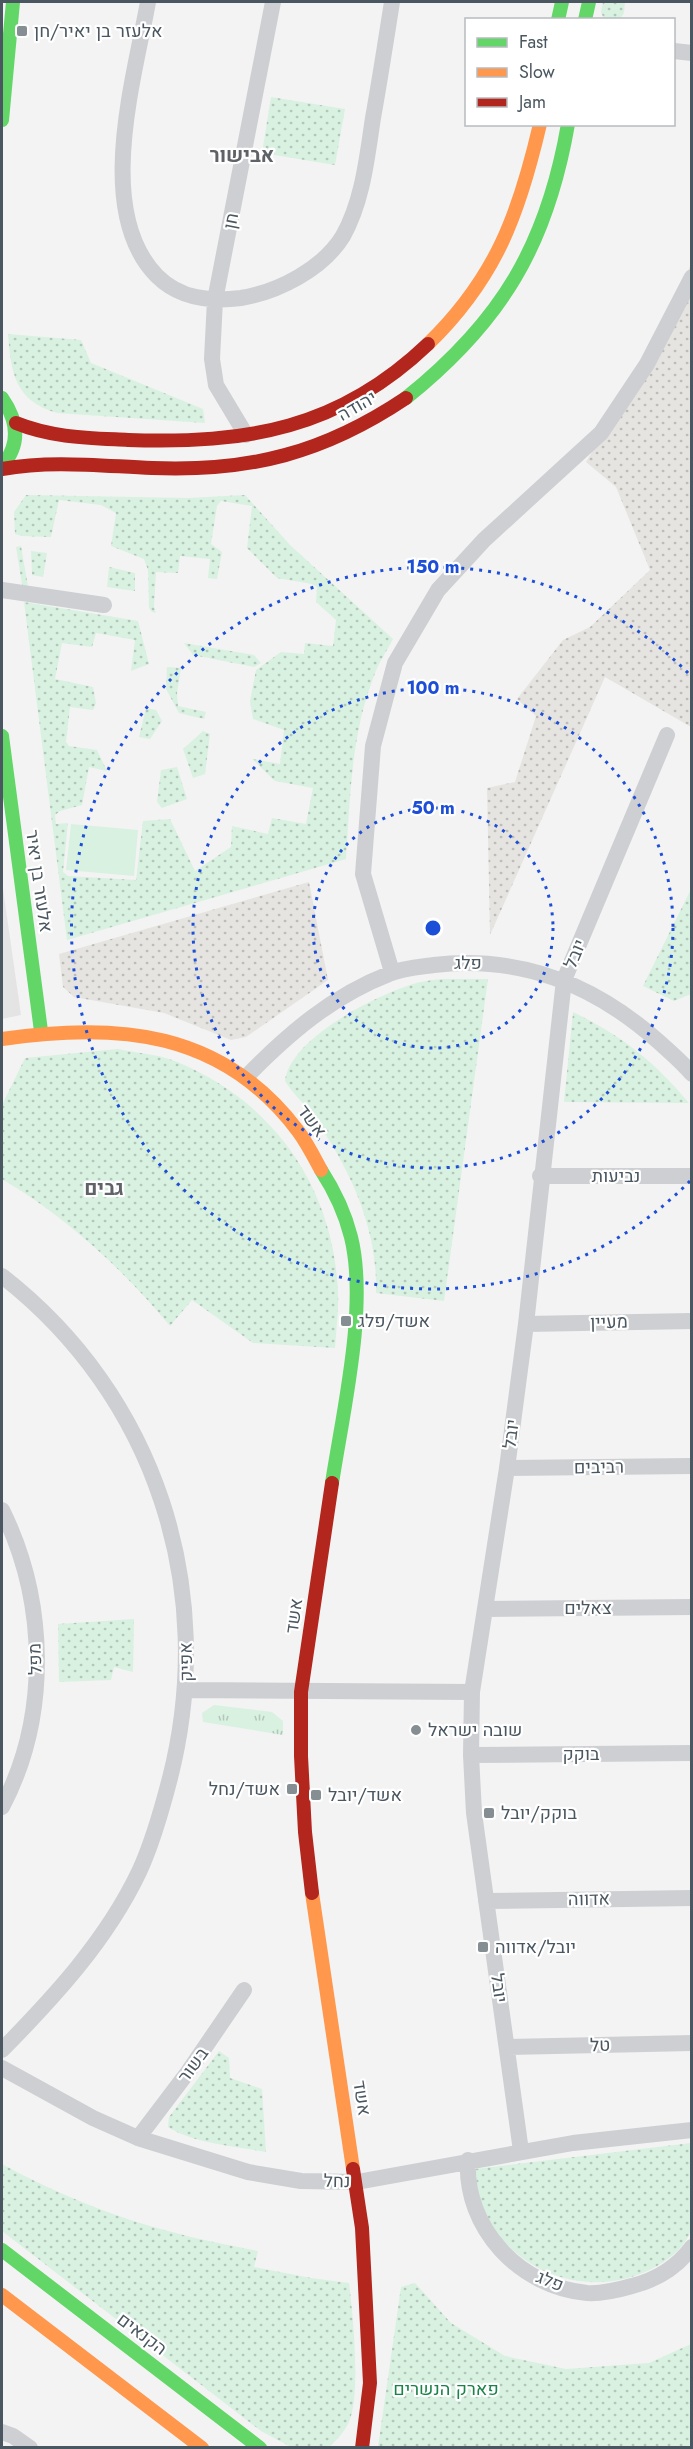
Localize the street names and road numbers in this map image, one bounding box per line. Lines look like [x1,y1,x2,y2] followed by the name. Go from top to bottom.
[217,211,245,231] street label: חן
[333,384,381,428] street label: יהודה
[19,828,59,934] street label: אלעזר בן יאיר
[557,935,593,973] street label: יובל
[454,950,482,976] street label: פלג
[291,1099,333,1143] street label: אשד
[592,1163,640,1189] street label: נביעות
[590,1309,628,1335] street label: מעיין
[496,1418,526,1450] street label: יובל
[574,1454,624,1480] street label: רביבים
[564,1595,612,1621] street label: צאלים
[279,1597,309,1635] street label: אשד
[173,1642,199,1682] street label: אפיק
[21,1643,49,1675] street label: מפל
[562,1741,600,1767] street label: בוקק
[568,1886,610,1912] street label: אדווה
[484,1972,514,2004] street label: יובל
[590,2032,610,2058] street label: טל
[171,2042,215,2088] street label: בשור
[346,2079,378,2117] street label: אשד
[323,2168,351,2194] street label: נחל
[532,2264,568,2298] street label: פלג
[112,2307,172,2361] street label: הקנאים

